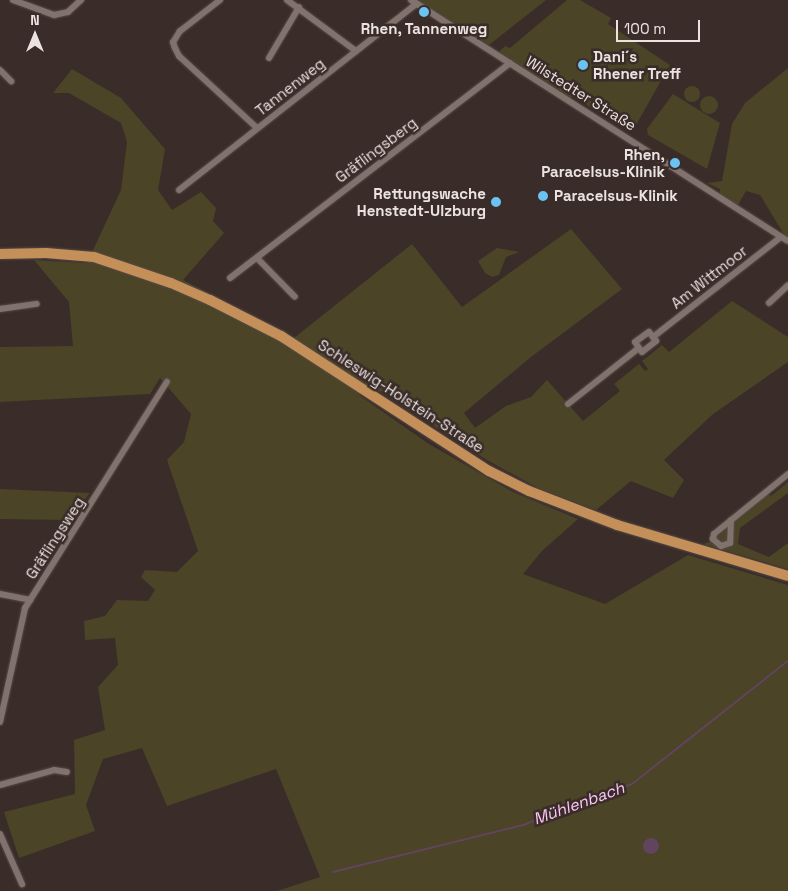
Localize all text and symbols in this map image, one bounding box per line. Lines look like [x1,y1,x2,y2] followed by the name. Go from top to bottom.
[418,6,430,18] marker: Rhen, Tannenweg
[10,10,60,60] north arrow
[618,10,702,42] scale bar
[30,11,40,29] text: N
[624,19,666,38] text: 100 m
[360,20,488,38] place label: Rhen, Tannenweg
[593,47,681,82] place label: Dani´s Rhener Treff
[522,52,640,134] street label: Wilstedter Straße
[252,54,328,120] street label: Tannenweg
[577,59,589,71] marker: Dani´s Rhener Treff
[332,114,420,186] street label: Gräflingsberg
[541,145,665,180] place label: Rhen, Paracelsus-Klinik
[669,157,681,169] marker: Rhen, Paracelsus-Klinik
[357,184,486,219] place label: Rettungswache Henstedt-Ulzburg
[554,187,678,205] place label: Paracelsus-Klinik
[536,189,550,203] marker: Paracelsus-Klinik
[490,196,502,208] marker: Rettungswache Henstedt-Ulzburg
[667,242,751,312] street label: Am Wittmoor
[315,336,487,456] street label: Schleswig-Holstein-Straße
[22,494,88,582] street label: Gräflingsweg
[531,779,627,829] water label: Mühlenbach

